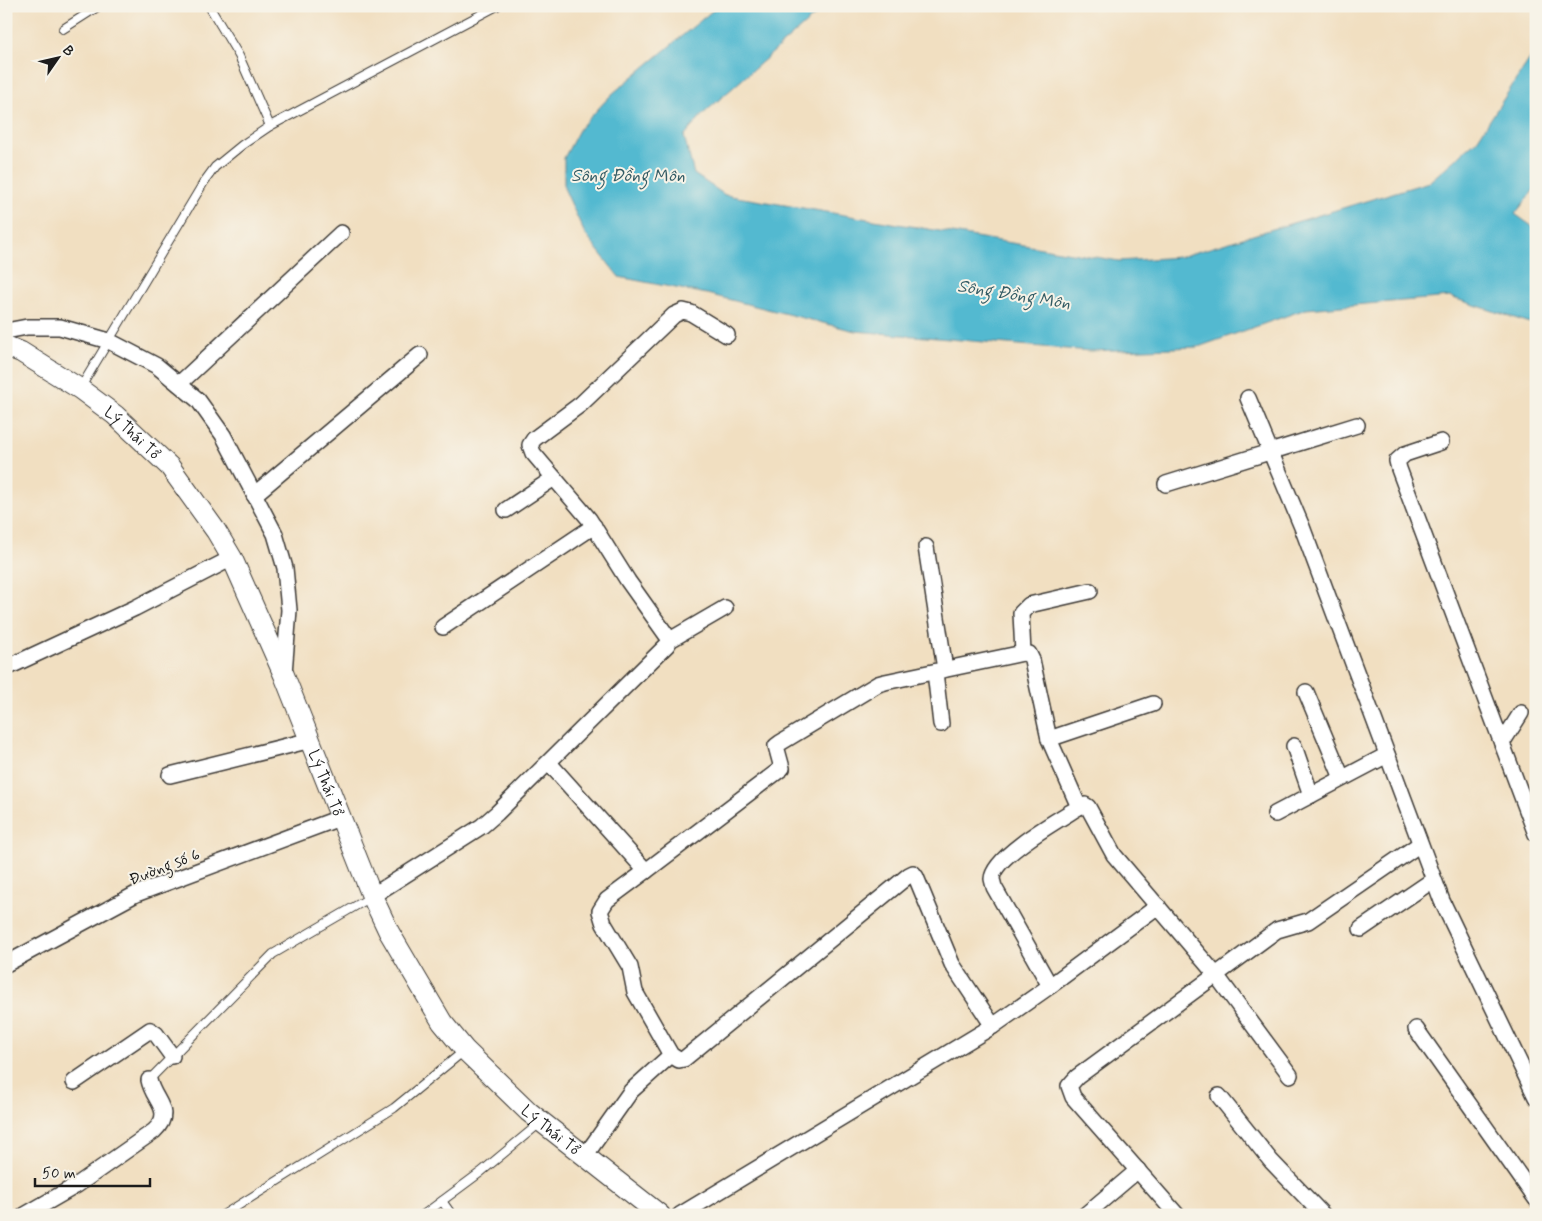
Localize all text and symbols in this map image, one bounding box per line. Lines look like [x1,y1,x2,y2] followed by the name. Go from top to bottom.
[32,32,82,82] north arrow
[58,43,78,60] text: B
[571,164,685,190] water label: Sông Đồng Môn
[955,274,1072,318] water label: Sông Đồng Môn
[100,402,165,465] street label: Lý Thái Tổ
[303,747,348,819] street label: Lý Thái Tổ
[126,844,203,891] street label: Đường số 6
[516,1101,584,1161] street label: Lý Thái Tổ
[35,1156,150,1188] scale bar
[42,1164,76,1184] text: 50 m

